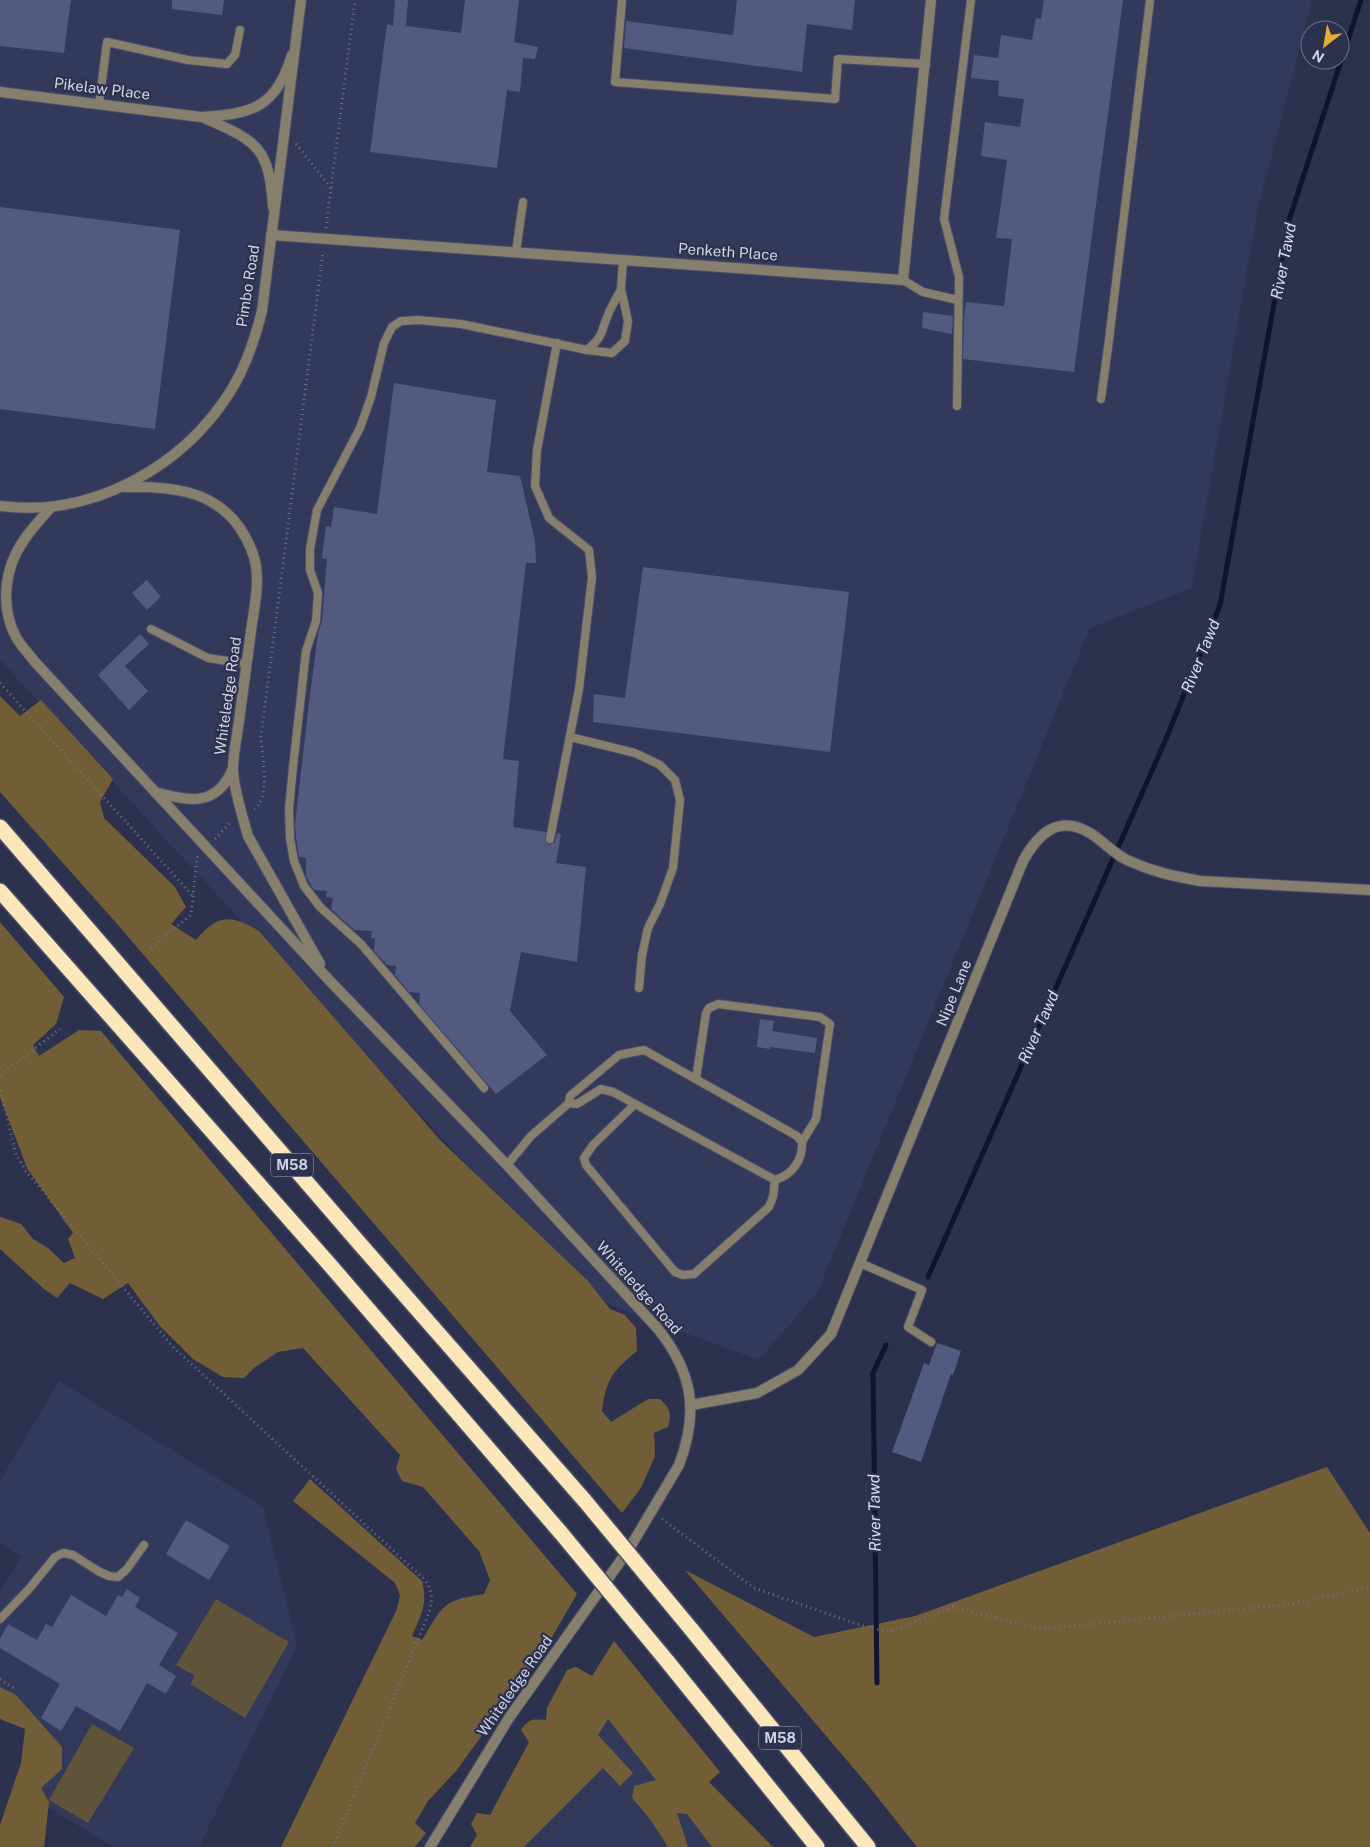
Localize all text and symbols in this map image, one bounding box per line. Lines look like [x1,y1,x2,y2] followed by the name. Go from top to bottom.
[1300,20,1350,70] north arrow
[1309,46,1327,66] text: N
[53,74,151,103] street label: Pikelaw Place
[1267,220,1300,301] water label: River Tawd
[678,240,778,263] street label: Penketh Place
[233,244,262,328] street label: Pimbo Road
[1177,616,1224,696] water label: River Tawd
[211,636,244,756] street label: Whiteledge Road
[933,957,975,1028] street label: Nipe Lane
[1014,987,1063,1067] water label: River Tawd
[271,1154,313,1176] road number: M58
[593,1238,686,1338] street label: Whiteledge Road
[864,1473,885,1552] water label: River Tawd
[473,1632,556,1739] street label: Whiteledge Road
[759,1726,801,1750] road number: M58

